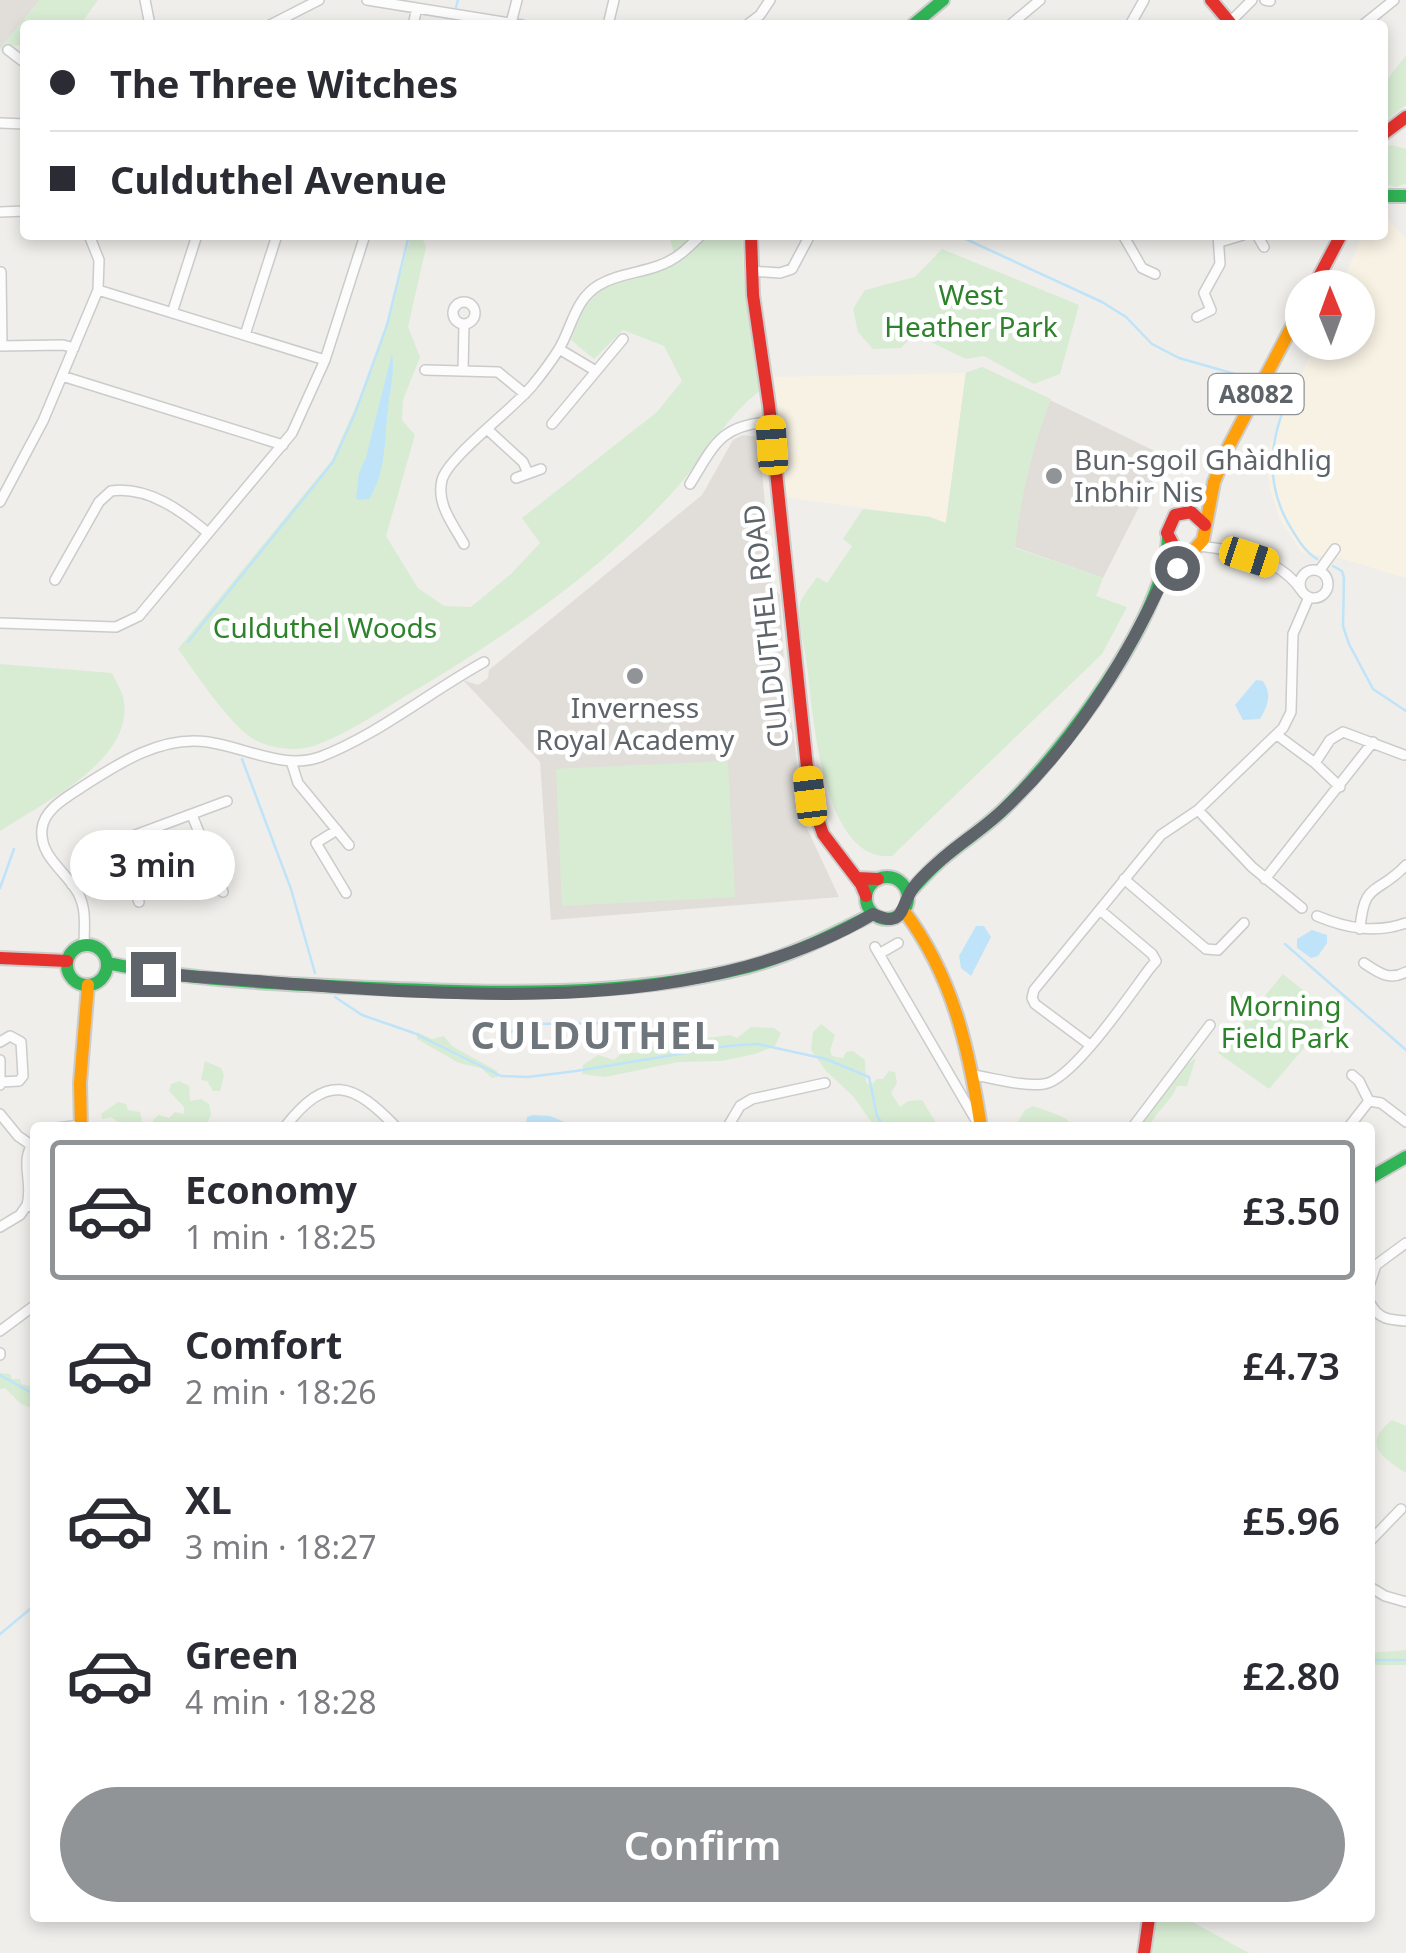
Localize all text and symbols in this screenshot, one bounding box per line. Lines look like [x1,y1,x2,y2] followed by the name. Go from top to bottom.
[110,57,458,109] text: The Three Witches
[110,153,447,205] text: Culduthel Avenue
[1285,270,1375,360] north arrow
[1285,270,1375,360] map controls
[884,275,1058,345] park label: West Heather Park
[1208,374,1304,414] road number: A8082
[755,414,789,476] car
[1074,440,1332,510] place label: Bun-sgoil Ghàidhlig Inbhir Nis
[1043,465,1065,487] marker: Bun-sgoil Ghàidhlig Inbhir Nis
[733,502,797,750] street label: CULDUTHEL ROAD
[1216,533,1282,581] car
[1155,546,1200,591] route start
[213,608,437,646] park label: Culduthel Woods
[624,665,646,687] marker: Inverness Royal Academy
[536,688,735,758] place label: Inverness Royal Academy
[791,764,829,828] car
[70,829,236,899] callout: 3 min
[109,843,196,886] text: 3 min
[131,952,176,997] route end
[1221,986,1349,1056] park label: Morning Field Park
[471,1008,717,1060] district label: CULDUTHEL
[185,1163,357,1215] text: Economy
[65,1165,155,1255] icon: car
[1243,1184,1340,1236] text: £3.50
[185,1215,377,1258] text: 1 min · 18:25
[185,1318,342,1370] text: Comfort
[65,1320,155,1410] icon: car
[1243,1339,1340,1391] text: £4.73
[185,1370,377,1413] text: 2 min · 18:26
[185,1473,232,1525] text: XL
[65,1475,155,1565] icon: car
[1243,1494,1340,1546] text: £5.96
[185,1525,377,1568] text: 3 min · 18:27
[185,1628,299,1680] text: Green
[65,1630,155,1720] icon: car
[1243,1649,1340,1701] text: £2.80
[185,1680,377,1723] text: 4 min · 18:28
[60,1787,1345,1902] button: Confirm

